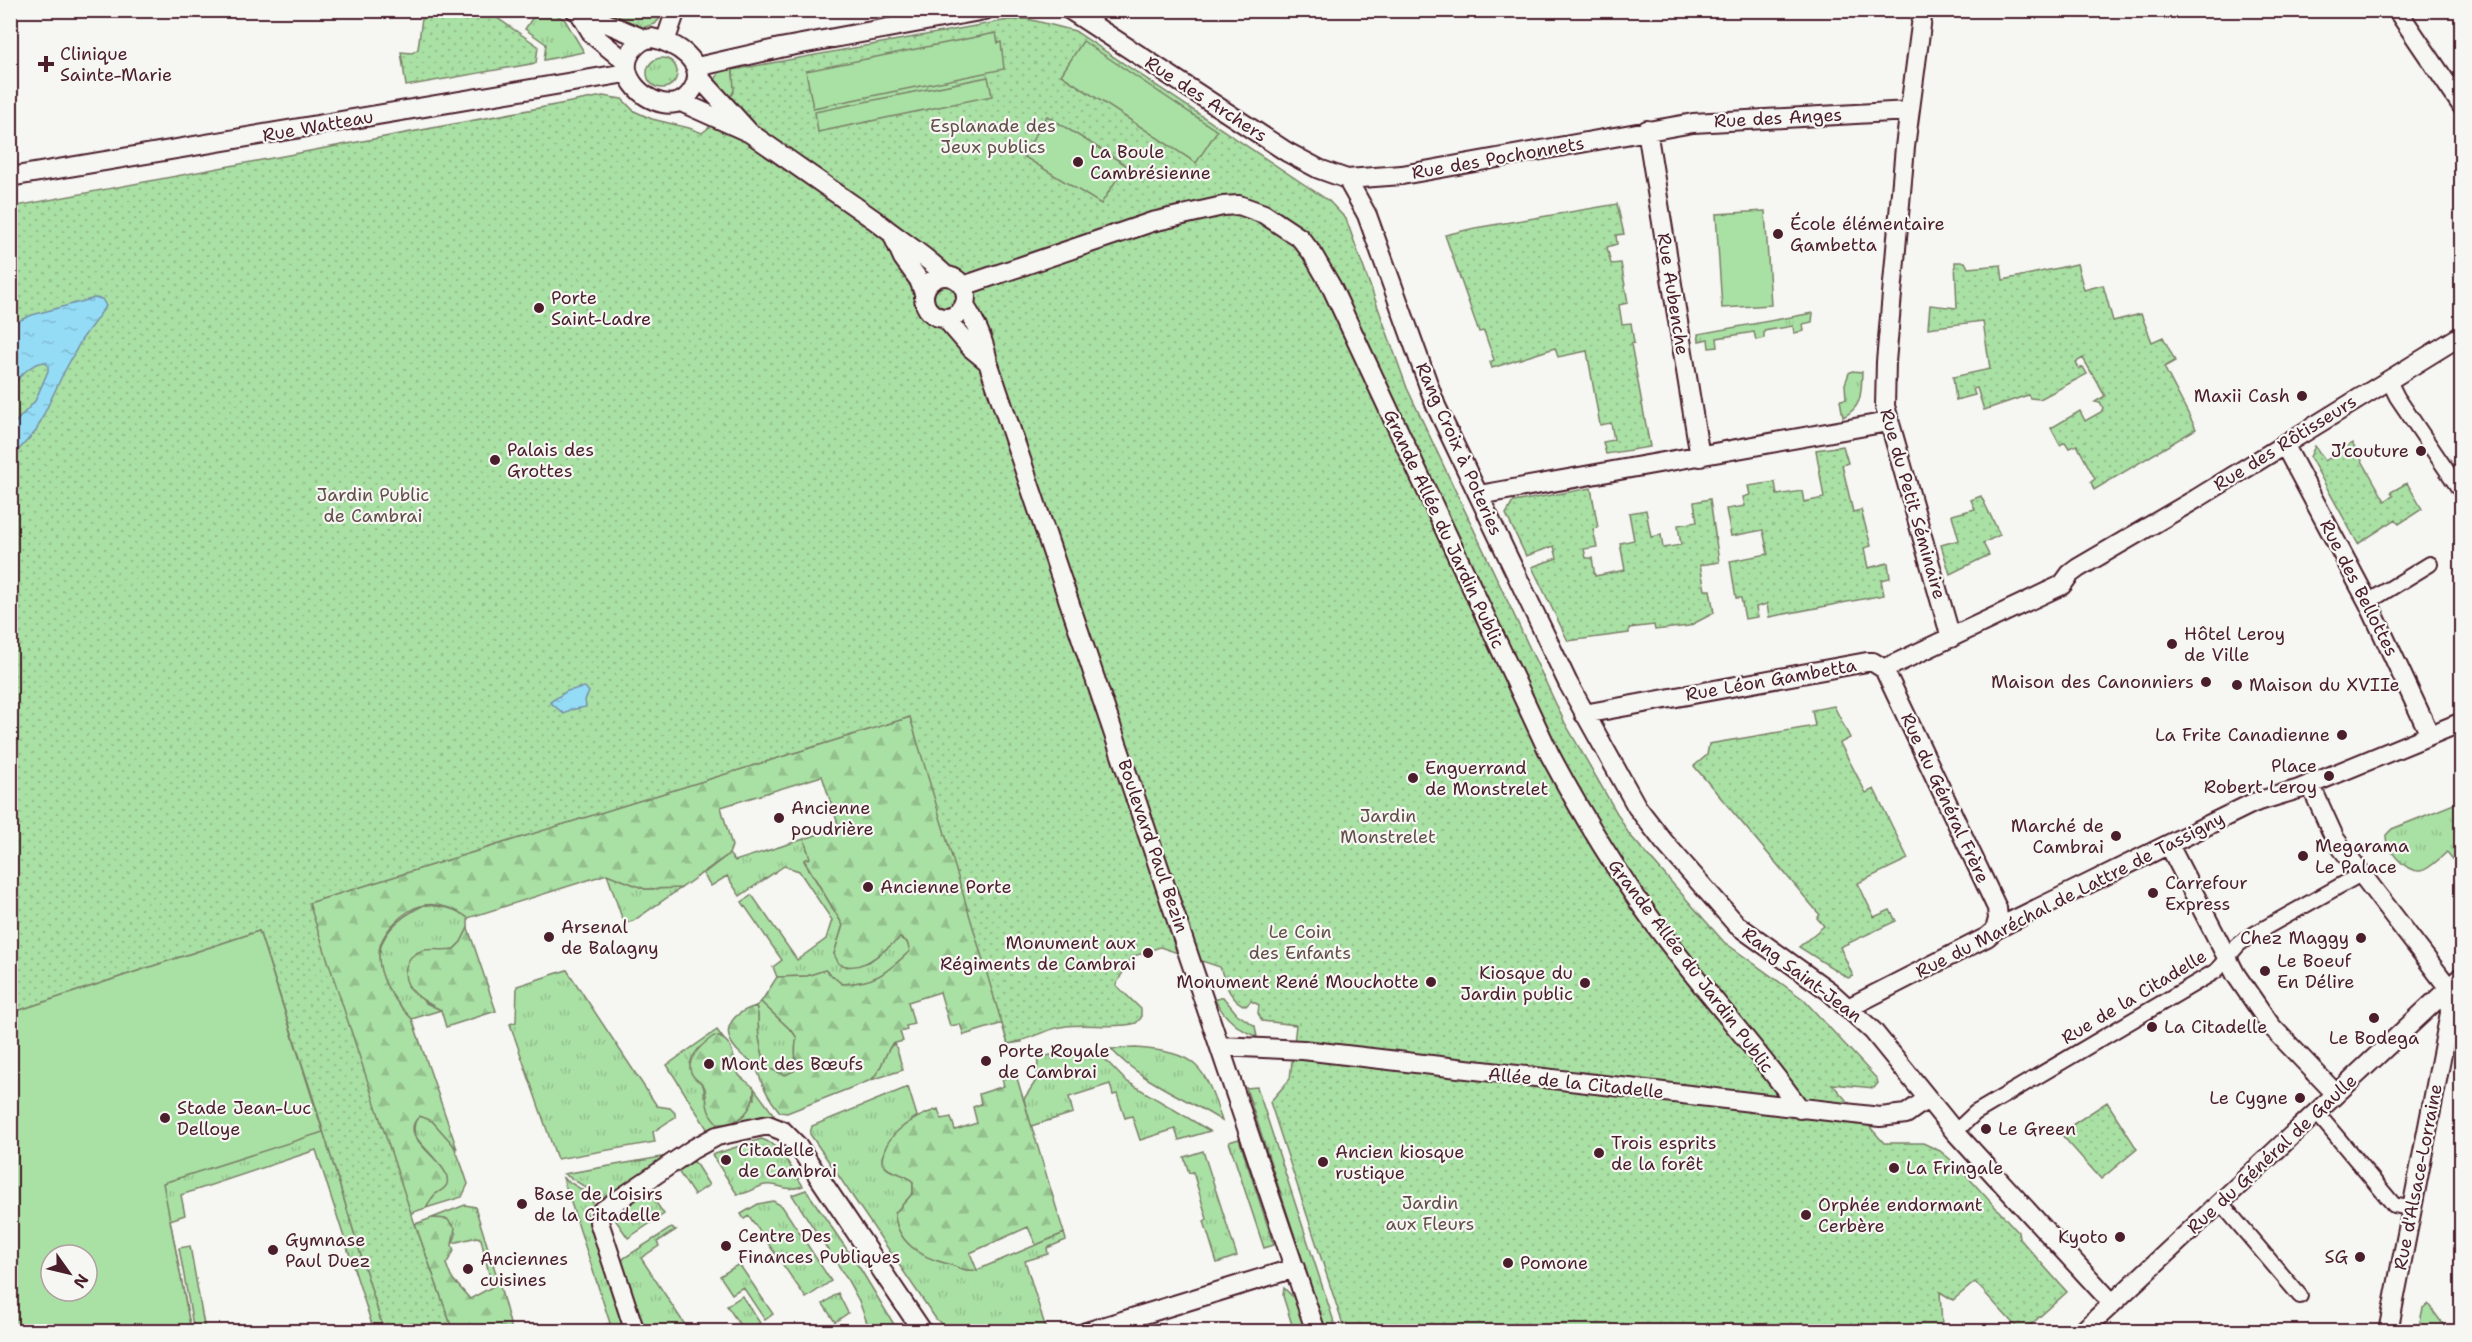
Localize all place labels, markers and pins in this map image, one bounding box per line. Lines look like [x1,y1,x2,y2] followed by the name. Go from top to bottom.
[60,42,172,87] place label: Clinique Sainte-Marie
[37,55,55,73] marker: Clinique Sainte-Marie
[1090,140,1211,185] place label: La Boule Cambrésienne
[1071,155,1085,169] marker: La Boule Cambrésienne
[1790,212,1945,257] place label: École élémentaire Gambetta
[1771,227,1785,241] marker: École élémentaire Gambetta
[551,286,651,331] place label: Porte Saint-Ladre
[532,301,546,315] marker: Porte Saint-Ladre
[2194,384,2290,408] place label: Maxii Cash
[2295,389,2309,403] marker: Maxii Cash
[507,438,594,483] place label: Palais des Grottes
[2331,439,2409,463] place label: J’couture
[2414,444,2428,458] marker: J’couture
[488,453,502,467] marker: Palais des Grottes
[2184,622,2285,667] place label: Hôtel Leroy de Ville
[2165,637,2179,651] marker: Hôtel Leroy de Ville
[1991,670,2194,694] place label: Maison des Canonniers
[2249,673,2400,697] place label: Maison du XVIIe
[2199,675,2213,689] marker: Maison des Canonniers
[2230,678,2244,692] marker: Maison du XVIIe
[2155,723,2330,747] place label: La Frite Canadienne
[2335,728,2349,742] marker: La Frite Canadienne
[2204,754,2317,799] place label: Place Robert Leroy
[1425,756,1549,801] place label: Enguerrand de Monstrelet
[2322,769,2336,783] marker: Place Robert Leroy
[1406,771,1420,785] marker: Enguerrand de Monstrelet
[791,796,874,841] place label: Ancienne poudrière
[772,811,786,825] marker: Ancienne poudrière
[2011,814,2104,859] place label: Marché de Cambrai
[2109,829,2123,843] marker: Marché de Cambrai
[2315,834,2409,879] place label: Megarama Le Palace
[2296,849,2310,863] marker: Megarama Le Palace
[2165,871,2248,916] place label: Carrefour Express
[880,875,1012,899] place label: Ancienne Porte
[861,880,875,894] marker: Ancienne Porte
[2146,886,2160,900] marker: Carrefour Express
[561,915,659,960] place label: Arsenal de Balagny
[2240,926,2349,950] place label: Chez Maggy
[542,930,556,944] marker: Arsenal de Balagny
[940,931,1136,976] place label: Monument aux Régiments de Cambrai
[2354,931,2368,945] marker: Chez Maggy
[1141,946,1155,960] marker: Monument aux Régiments de Cambrai
[2277,949,2354,994] place label: Le Boeuf En Délire
[1460,961,1573,1006] place label: Kiosque du Jardin public
[2258,964,2272,978] marker: Le Boeuf En Délire
[1176,970,1419,994] place label: Monument René Mouchotte
[1424,975,1438,989] marker: Monument René Mouchotte
[1578,976,1592,990] marker: Kiosque du Jardin public
[2367,1011,2381,1025] marker: Le Bodega
[2164,1015,2267,1039] place label: La Citadelle
[2145,1020,2159,1034] marker: La Citadelle
[2329,1026,2419,1050] place label: Le Bodega
[998,1039,1110,1084] place label: Porte Royale de Cambrai
[721,1052,863,1076] place label: Mont des Bœufs
[979,1054,993,1068] marker: Porte Royale de Cambrai
[702,1057,716,1071] marker: Mont des Bœufs
[2209,1086,2288,1110] place label: Le Cygne
[2293,1091,2307,1105] marker: Le Cygne
[177,1096,311,1141] place label: Stade Jean-Luc Delloye
[158,1111,172,1125] marker: Stade Jean-Luc Delloye
[1998,1117,2076,1141] place label: Le Green
[1979,1122,1993,1136] marker: Le Green
[1611,1131,1717,1176] place label: Trois esprits de la forêt
[738,1138,837,1183] place label: Citadelle de Cambrai
[1335,1140,1464,1185] place label: Ancien kiosque rustique
[1592,1146,1606,1160] marker: Trois esprits de la forêt
[719,1153,733,1167] marker: Citadelle de Cambrai
[1316,1155,1330,1169] marker: Ancien kiosque rustique
[1906,1156,2003,1180] place label: La Fringale
[1887,1161,1901,1175] marker: La Fringale
[534,1182,663,1227] place label: Base de Loisirs de la Citadelle
[1818,1193,1983,1238] place label: Orphée endormant Cerbère
[515,1197,529,1211] marker: Base de Loisirs de la Citadelle
[1799,1208,1813,1222] marker: Orphée endormant Cerbère
[738,1224,900,1269] place label: Centre Des Finances Publiques
[2058,1225,2108,1249] place label: Kyoto
[285,1228,371,1273] place label: Gymnase Paul Duez
[2113,1230,2127,1244] marker: Kyoto
[719,1239,733,1253] marker: Centre Des Finances Publiques
[266,1243,280,1257] marker: Gymnase Paul Duez
[2325,1245,2348,1269] place label: SG
[480,1247,568,1292] place label: Anciennes cuisines
[2353,1250,2367,1264] marker: SG
[1520,1251,1588,1275] place label: Pomone
[1501,1256,1515,1270] marker: Pomone
[461,1262,475,1276] marker: Anciennes cuisines

